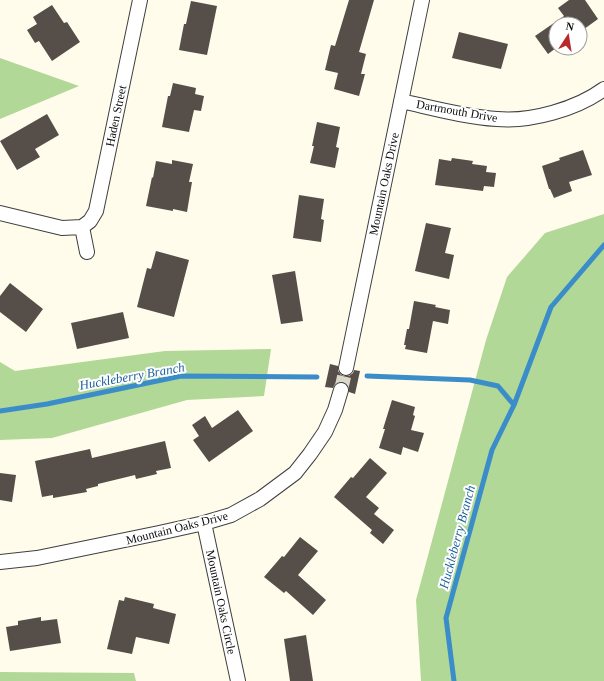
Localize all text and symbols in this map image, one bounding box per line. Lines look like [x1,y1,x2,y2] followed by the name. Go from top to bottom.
[548,16,588,56] north arrow
[565,20,575,33] text: N
[103,83,129,148] street label: Haden Street
[415,97,499,125] street label: Dartmouth Drive
[366,131,402,237] street label: Mountain Oaks Drive
[77,359,186,393] water label: Huckleberry Branch
[436,484,478,591] water label: Huckleberry Branch
[125,509,229,547] street label: Mountain Oaks Drive
[203,548,239,656] street label: Mountain Oaks Circle

